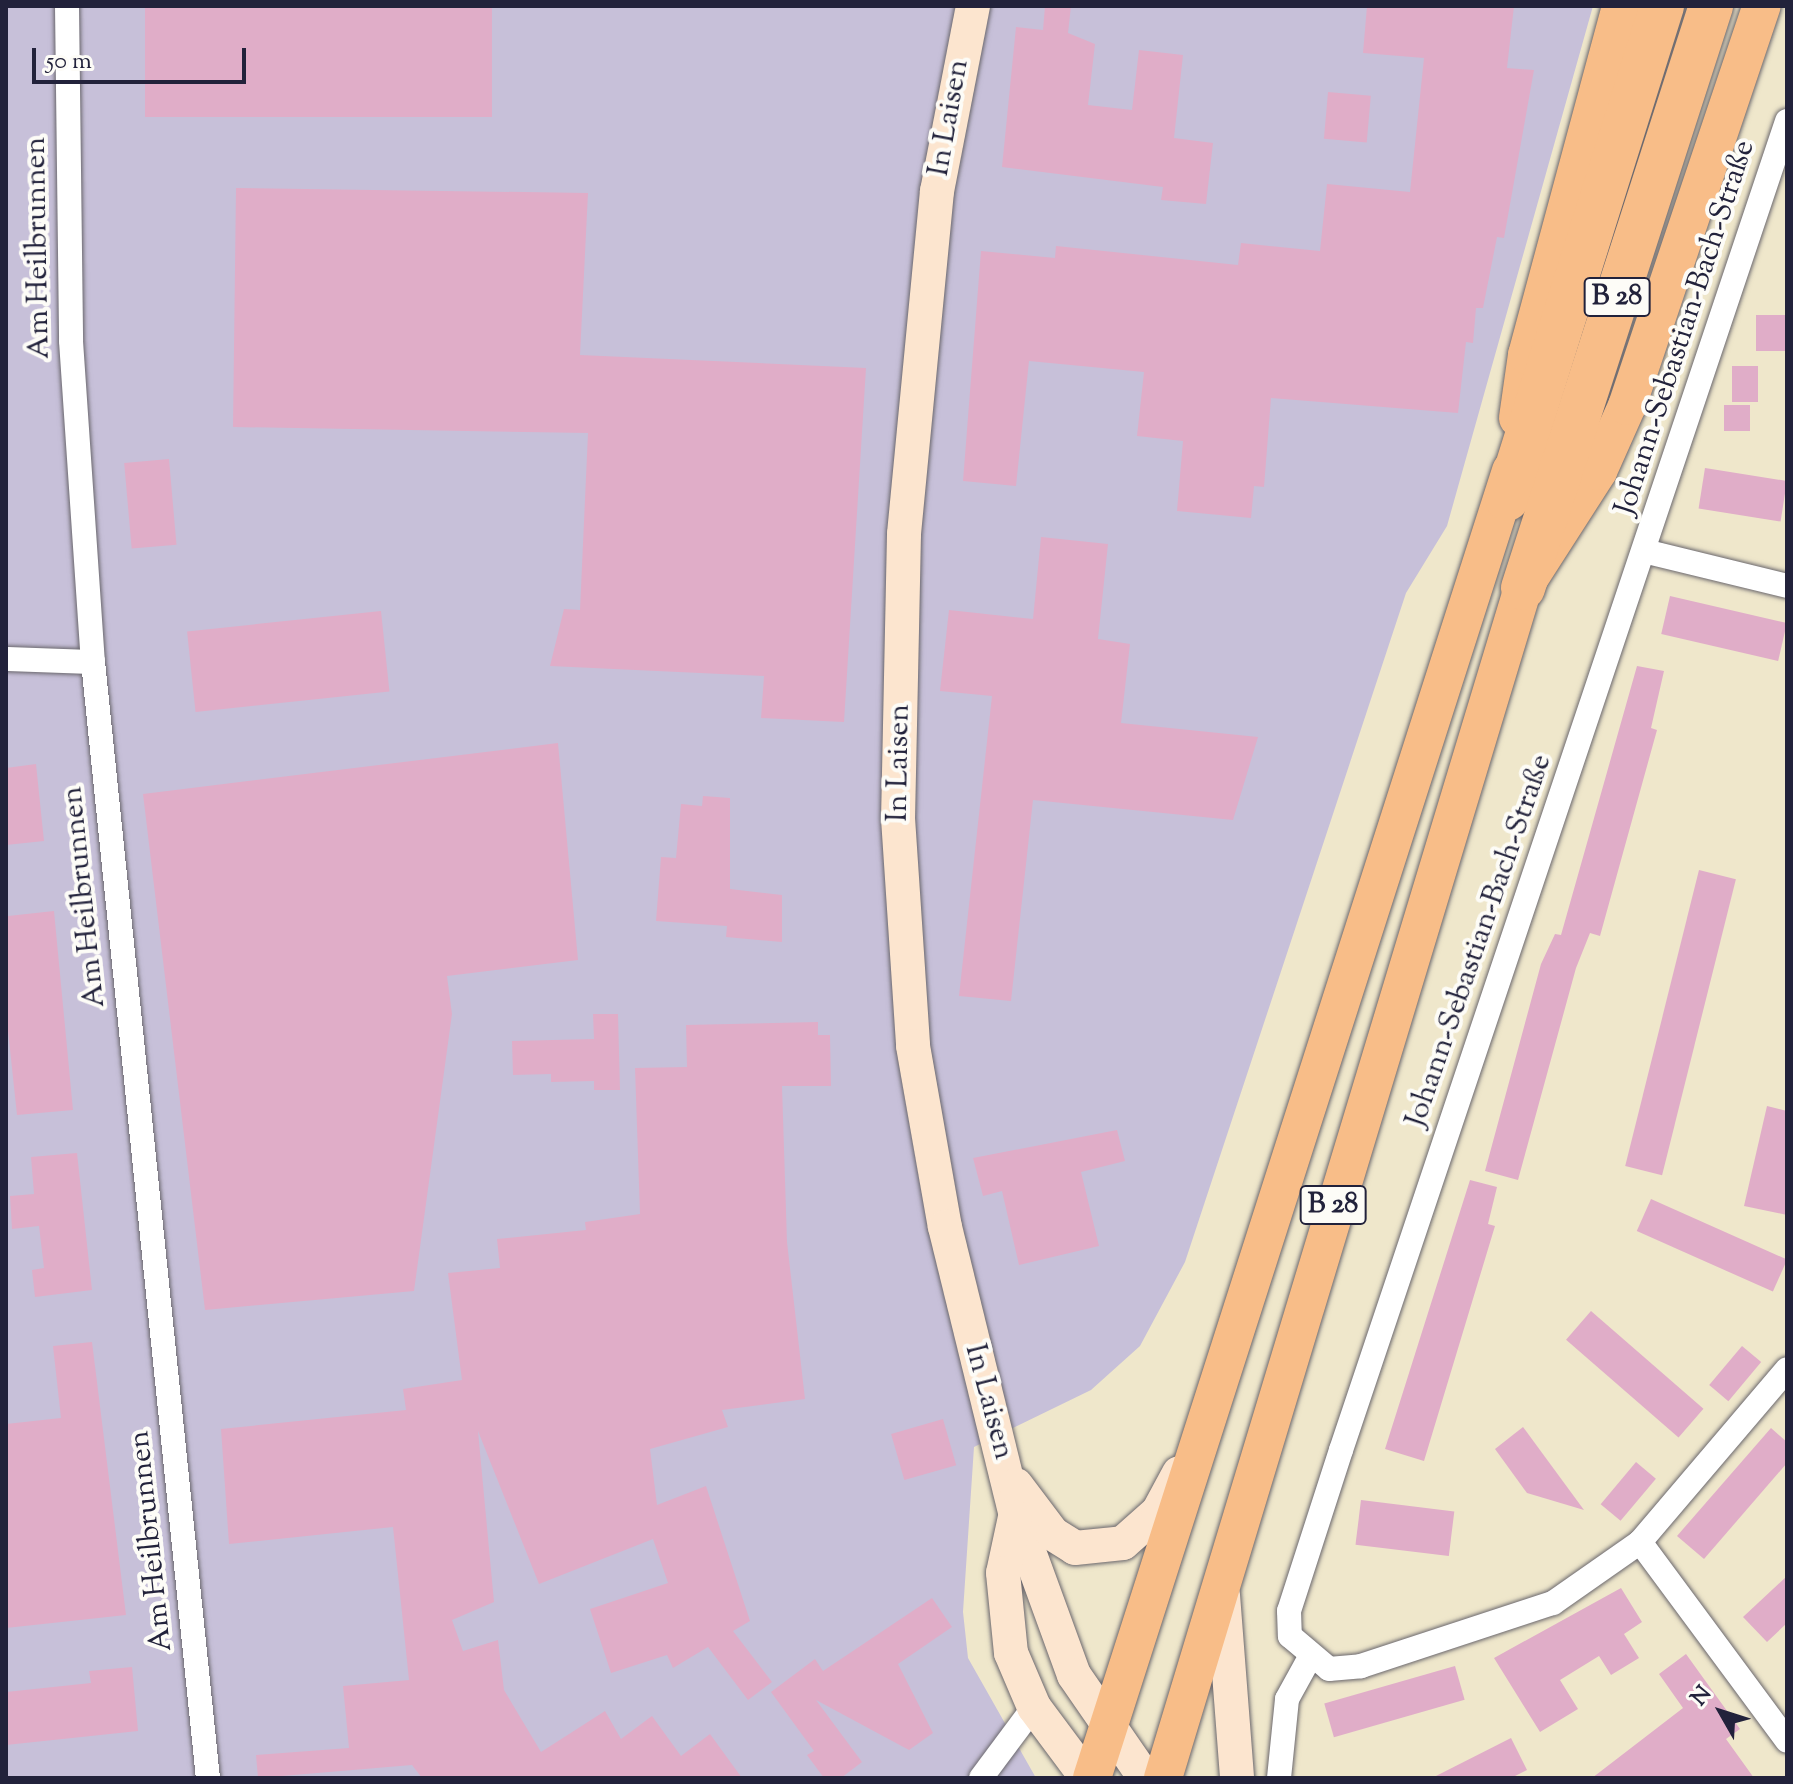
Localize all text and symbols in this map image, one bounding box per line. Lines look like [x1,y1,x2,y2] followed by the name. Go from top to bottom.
[36,32,250,82] scale bar
[46,45,92,79] text: 50 m
[922,57,978,179] street label: In Laisen
[1608,136,1764,520] street label: Johann-Sebastian-Bach-Straße
[19,137,59,359] street label: Am Heilbrunnen
[1583,273,1651,321] road number: B 28
[881,704,919,822] street label: In Laisen
[1399,750,1561,1132] street label: Johann-Sebastian-Bach-Straße
[55,785,115,1009] street label: Am Heilbrunnen
[1299,1181,1367,1229] road number: B 28
[955,1340,1021,1464] street label: In Laisen
[122,1429,182,1653] street label: Am Heilbrunnen
[1681,1672,1761,1752] north arrow
[1684,1680,1720,1714] text: N

